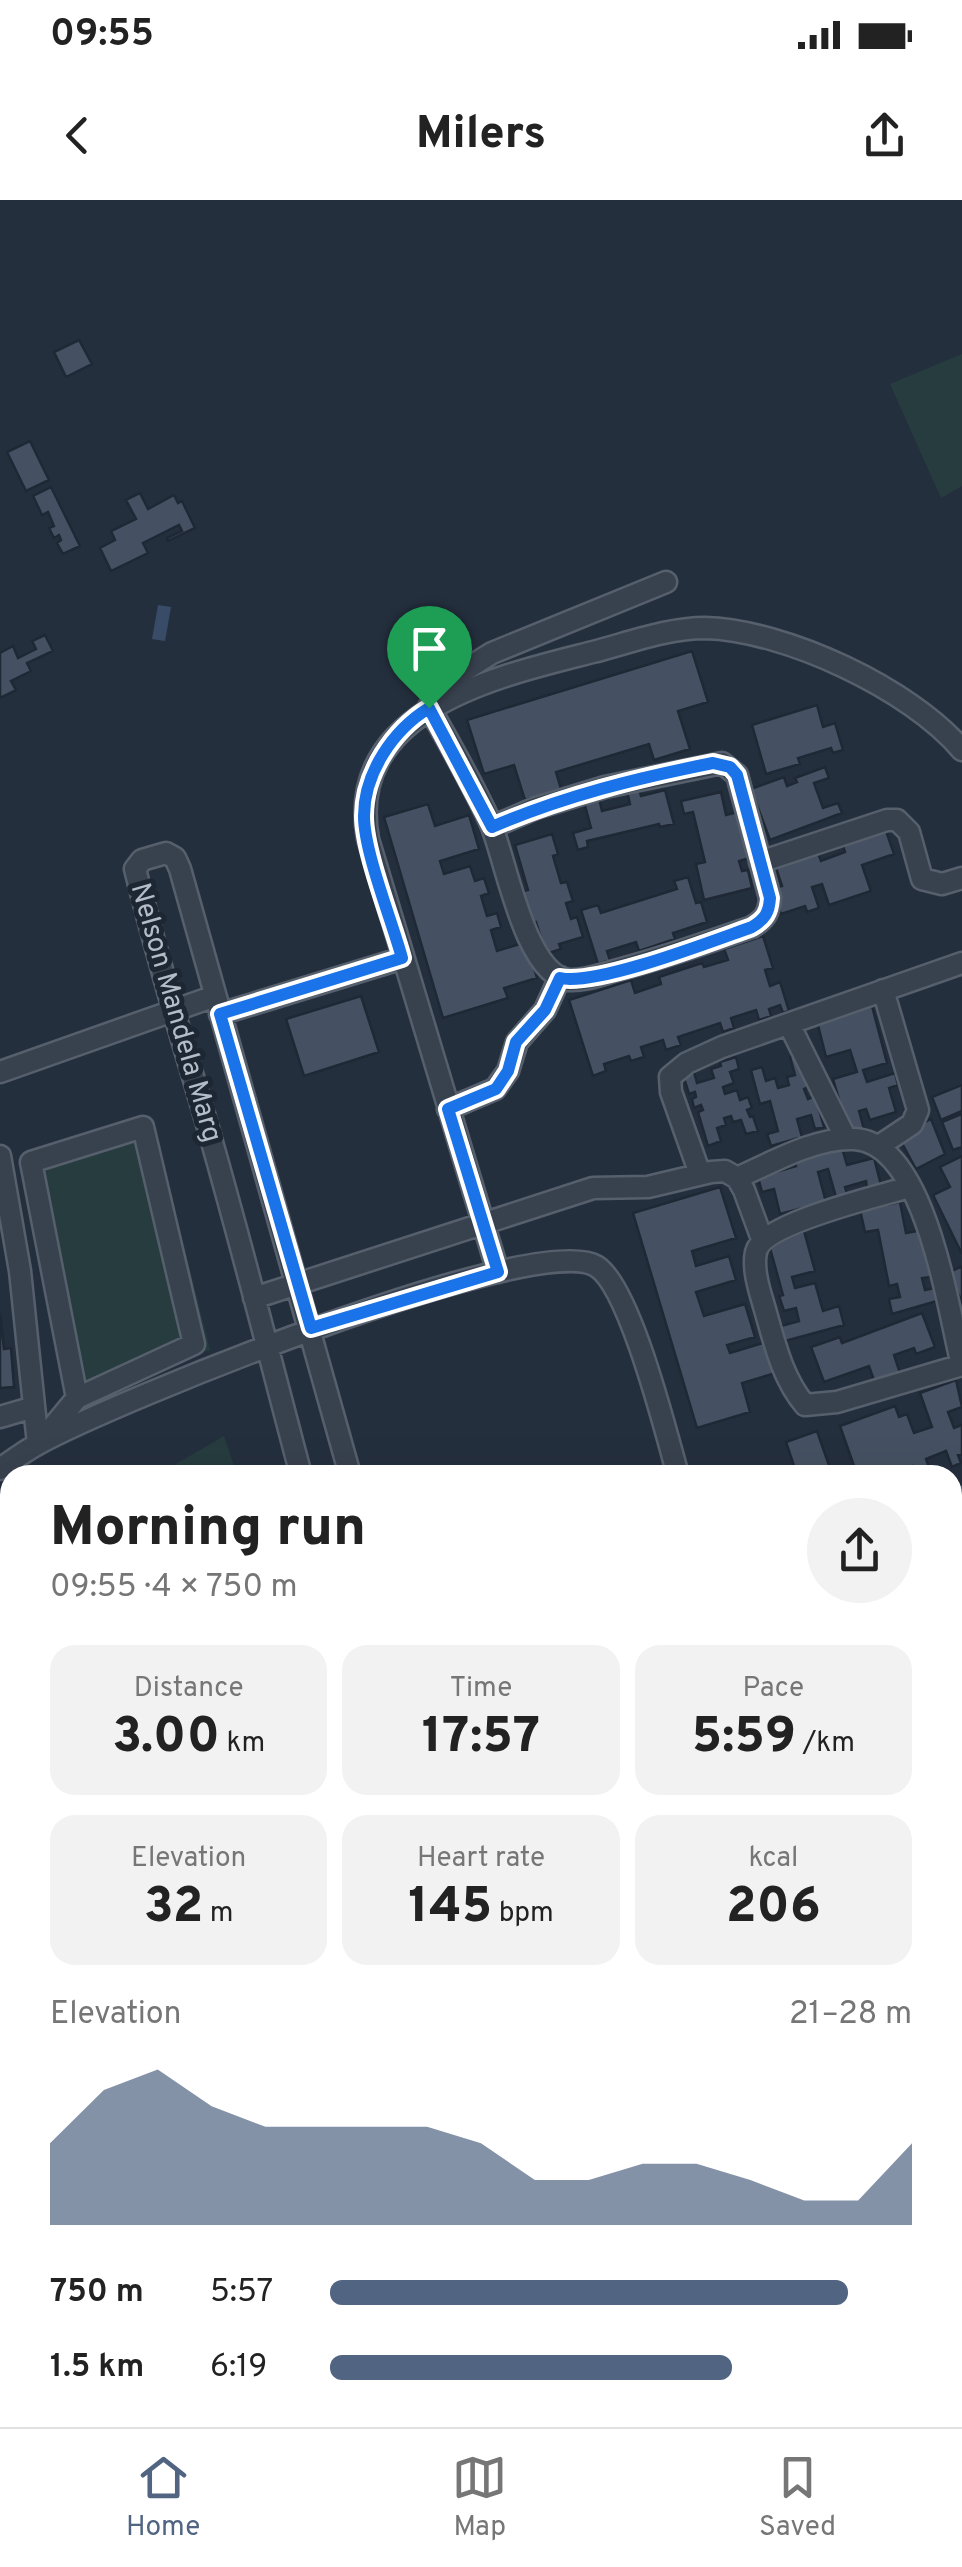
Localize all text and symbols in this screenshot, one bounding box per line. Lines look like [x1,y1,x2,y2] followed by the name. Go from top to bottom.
[50,11,154,60] text: 09:55
[416,107,546,164] text: Milers
[50,108,105,163] icon: back
[857,108,912,163] icon: share
[387,606,472,709] pin
[402,621,457,676] icon: arrive
[121,879,229,1147] street label: Nelson Mandela Marg
[50,1495,366,1565] text: Morning run
[807,1498,912,1603] button: share
[50,1568,298,1608] text: 09:55 · 4 × 750 m
[134,1671,244,1707] text: Distance
[450,1671,512,1707] text: Time
[743,1671,804,1707] text: Pace
[112,1707,220,1770] text: 3.00
[422,1707,540,1770] text: 17:57
[692,1707,796,1770] text: 5:59
[220,1726,265,1762] text: km
[796,1726,855,1762] text: /km
[131,1841,246,1877] text: Elevation
[417,1841,545,1877] text: Heart rate
[748,1841,798,1877] text: kcal
[144,1877,203,1940] text: 32
[408,1877,492,1940] text: 145
[726,1877,821,1940] text: 206
[203,1896,234,1932] text: m
[492,1896,554,1932] text: bpm
[50,1995,182,2035] text: Elevation
[789,1995,912,2035] text: 21–28 m
[50,2273,144,2313] text: 750 m
[210,2273,273,2313] text: 5:57
[50,2348,144,2388] text: 1.5 km
[210,2348,267,2388] text: 6:19
[126,2450,200,2546] tab: Home
[452,2450,507,2546] tab: Map
[759,2450,836,2546] tab: Saved

